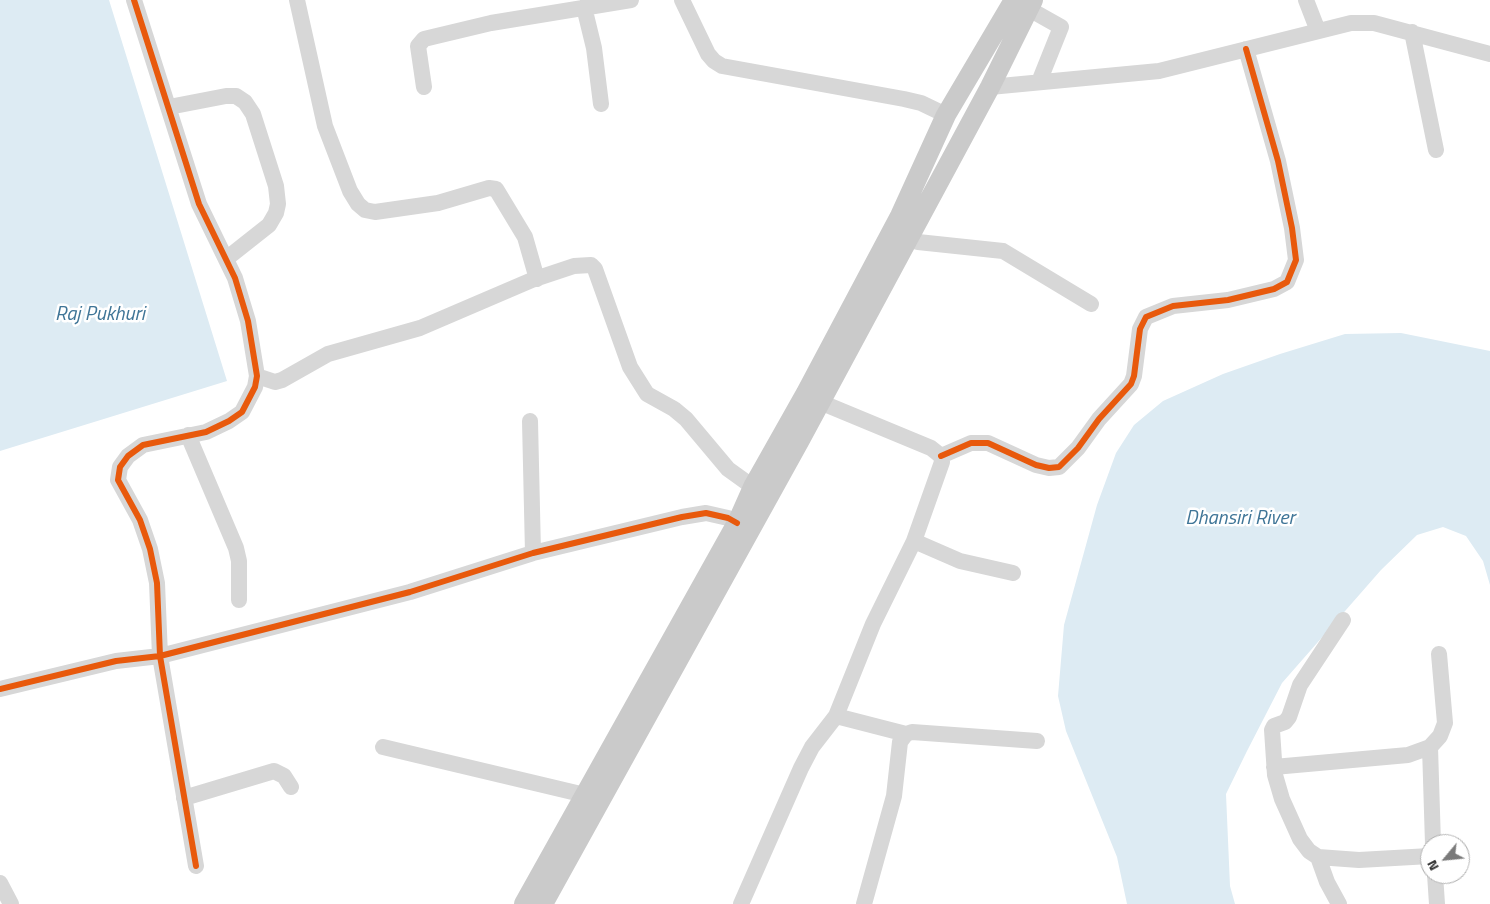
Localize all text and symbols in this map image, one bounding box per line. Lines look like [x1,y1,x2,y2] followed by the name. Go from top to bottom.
[55,303,145,327] water label: Raj Pukhuri
[1185,507,1295,531] water label: Dhansiri River
[1420,834,1470,884] north arrow
[1421,857,1444,875] text: N

